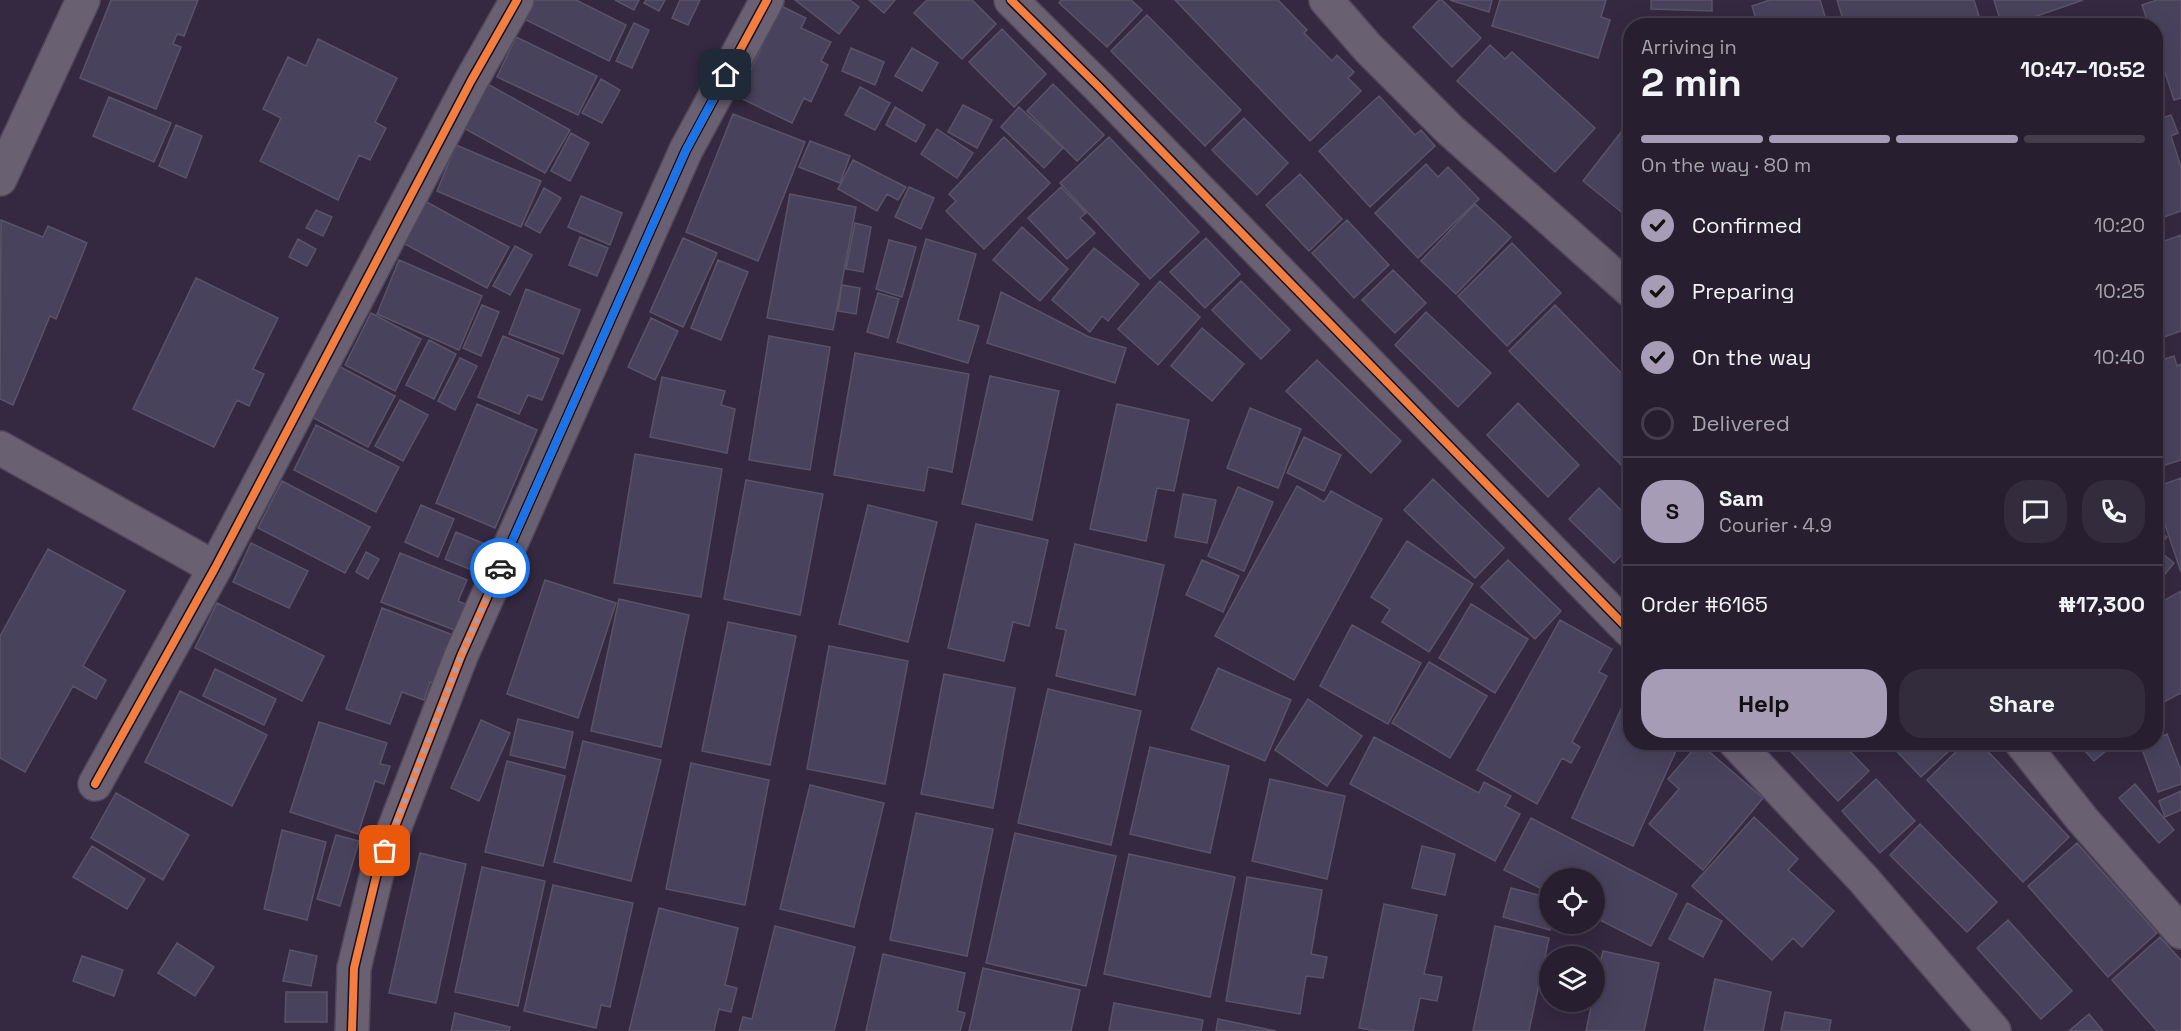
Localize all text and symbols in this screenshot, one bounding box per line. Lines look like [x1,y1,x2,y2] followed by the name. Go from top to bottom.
[1641,34,1737,60] text: Arriving in
[700,49,751,100] pin
[2020,55,2145,83] text: 10:47–10:52
[709,58,742,91] icon: home
[1641,58,1742,107] text: 2 min
[1641,152,1811,178] text: On the way · 80 m
[1641,209,1674,242] icon: check
[1692,211,1802,239] text: Confirmed
[2094,212,2145,238] text: 10:20
[1641,275,1674,308] icon: check
[1692,277,1794,305] text: Preparing
[2095,278,2145,304] text: 10:25
[1641,341,1674,374] icon: check
[1692,343,1811,371] text: On the way
[2093,344,2145,370] text: 10:40
[1692,409,1790,437] text: Delivered
[2004,480,2067,543] button: chat
[2082,480,2145,543] button: phone
[1719,484,1764,512] text: Sam
[1666,497,1679,525] text: S
[1719,512,1832,538] text: Courier · 4.9
[470,538,530,598] courier
[484,552,517,585] icon: car
[1641,590,1768,618] text: Order #6165
[2058,590,2145,618] text: ₦17,300
[1641,669,1887,738] button: Help
[1899,669,2145,738] button: Share
[359,825,410,876] pin
[368,834,401,867] icon: bag
[1539,868,1605,1012] map controls
[1539,868,1605,934] button: locate
[1539,946,1605,1012] button: layers

